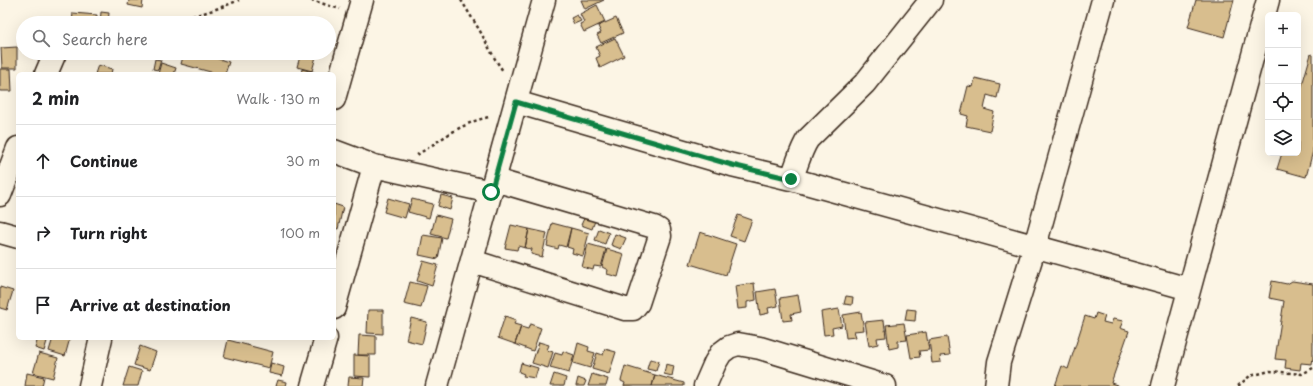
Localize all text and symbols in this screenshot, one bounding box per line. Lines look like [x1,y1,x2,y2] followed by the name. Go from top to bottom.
[1265,12,1301,156] map controls
[1265,12,1301,48] button: +
[16,16,336,60] search box
[30,27,52,49] icon: search
[62,27,148,50] text: Search here
[1265,48,1301,84] button: −
[1265,84,1301,120] button: locate
[32,85,79,111] text: 2 min
[237,89,320,108] text: Walk · 130 m
[1265,120,1301,156] button: layers
[70,149,138,172] text: Continue
[32,150,54,172] icon: ahead
[286,151,320,170] text: 30 m
[782,170,800,188] route end
[482,183,500,201] route start
[70,221,147,244] text: Turn right
[32,222,54,244] icon: right
[280,223,320,242] text: 100 m
[70,293,231,316] text: Arrive at destination
[32,294,54,316] icon: arrive

